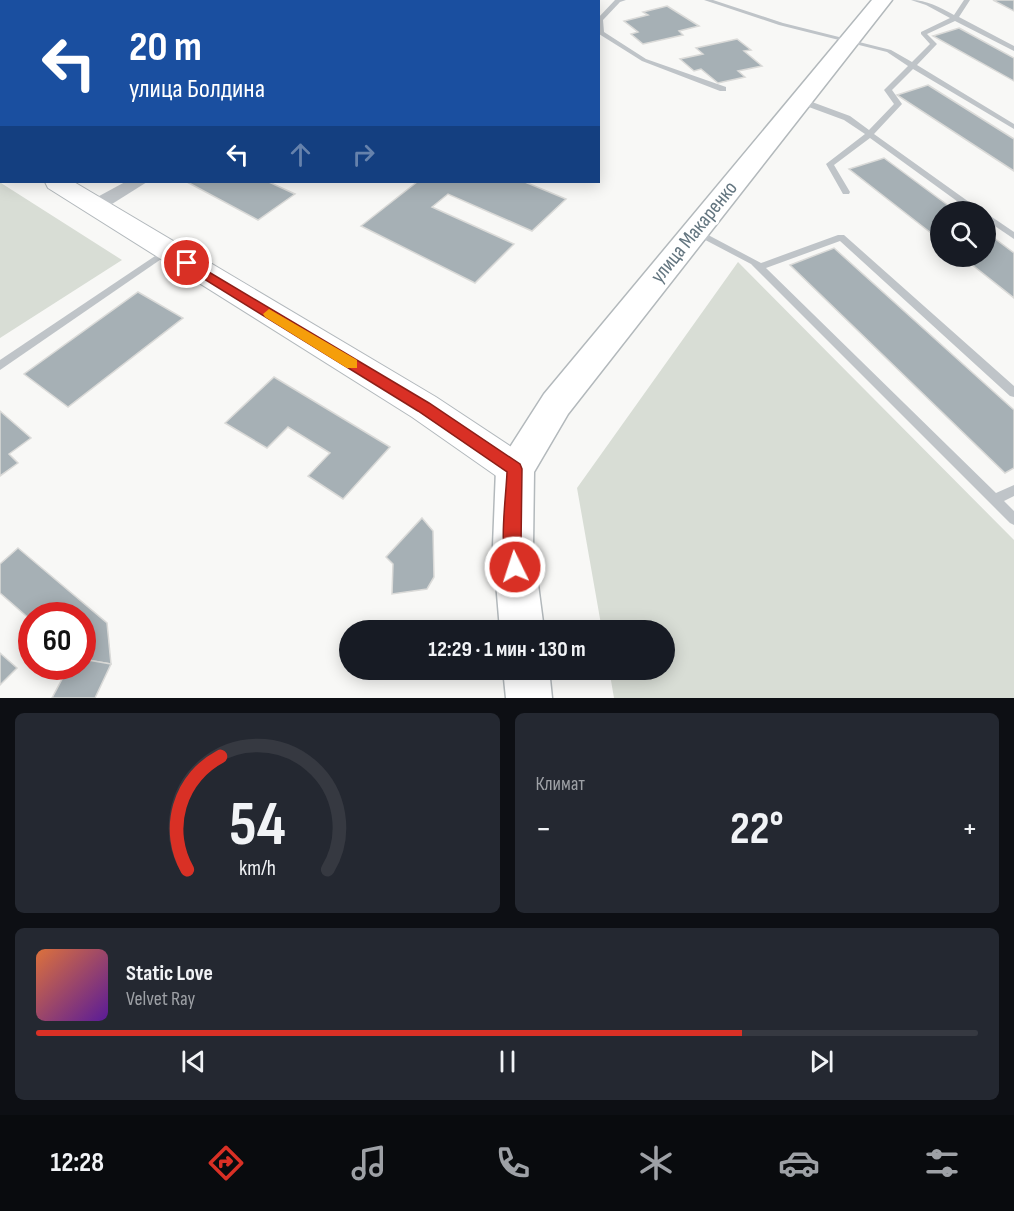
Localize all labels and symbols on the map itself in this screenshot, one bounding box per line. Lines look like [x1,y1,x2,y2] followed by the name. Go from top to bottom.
[645,176,743,288] street label: улица Макаренко
[161,237,212,288] pin
[483,535,547,599] position arrow
[18,602,96,680] speed limit sign: 60

